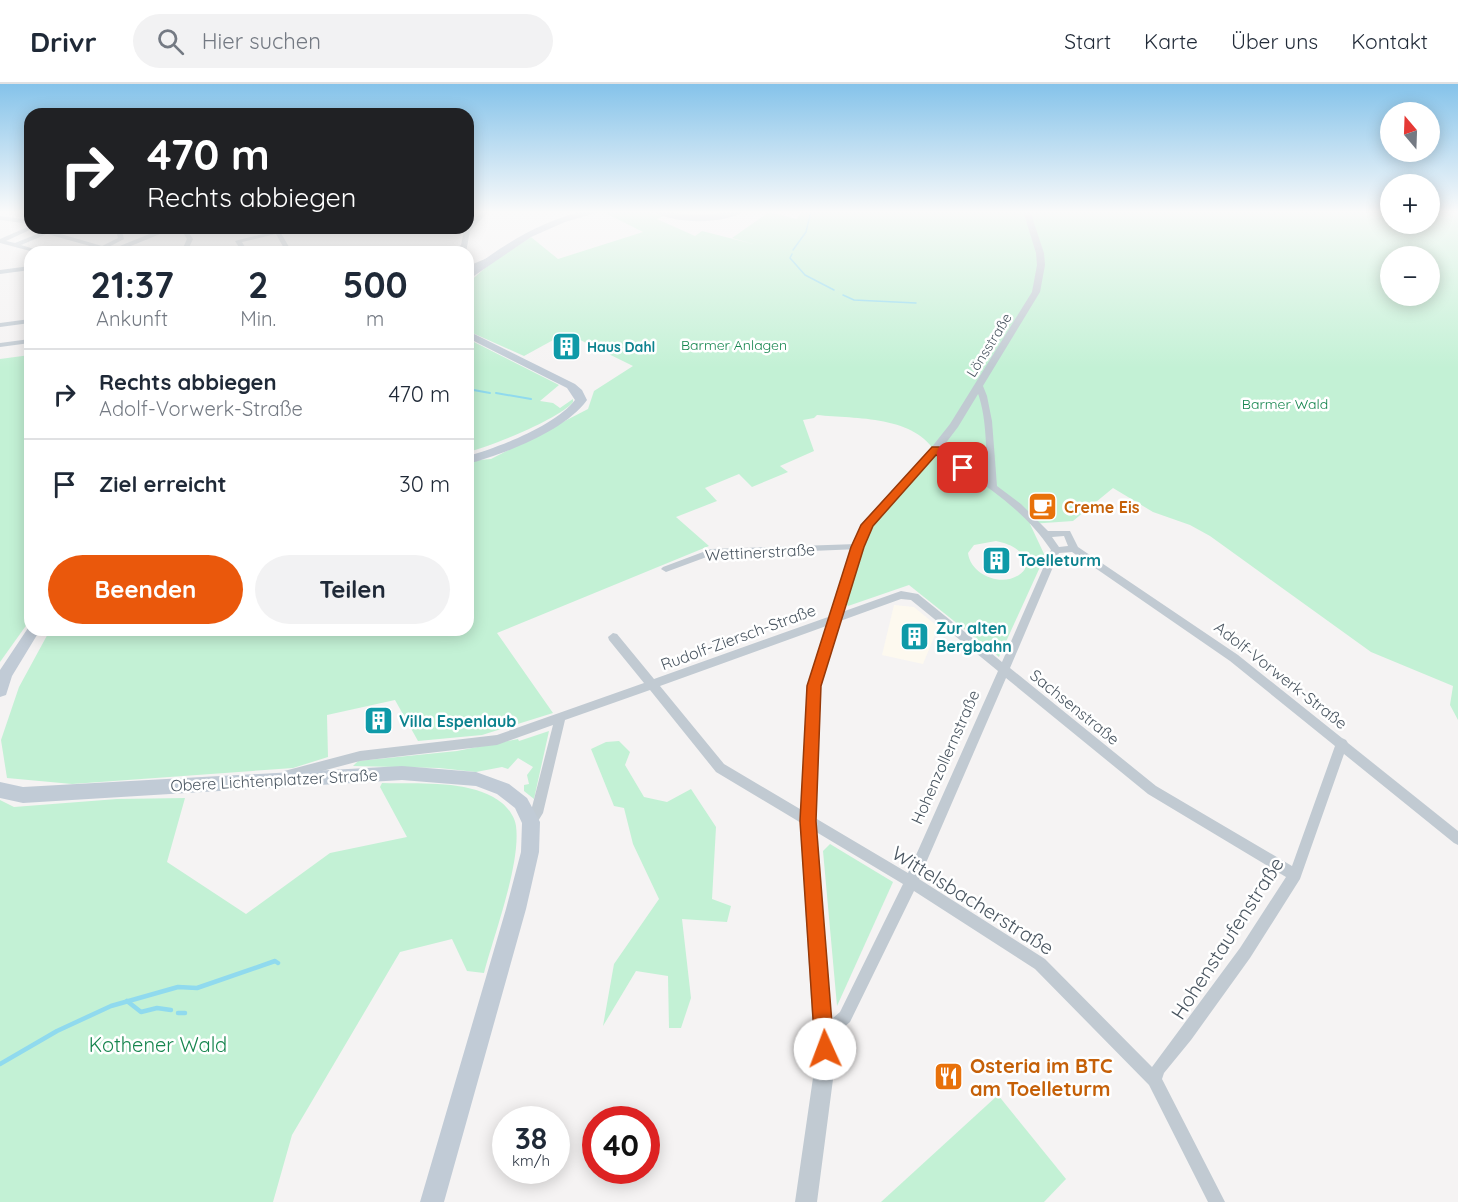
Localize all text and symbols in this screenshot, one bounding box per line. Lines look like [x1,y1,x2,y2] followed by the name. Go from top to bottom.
[133,14,553,68] search box
[30,24,97,59] text: Drivr
[154,25,187,58] icon: search
[202,27,321,55] text: Hier suchen
[1064,28,1111,54] text: Start
[1144,28,1198,54] text: Karte
[1231,28,1318,54] text: Über uns
[1351,28,1428,54] text: Kontakt
[1380,102,1440,162] north arrow
[1380,102,1440,306] map controls
[147,128,270,181] text: 470 m
[48,132,126,210] icon: right
[1380,174,1440,234] button: +
[147,180,356,214] text: Rechts abbiegen
[1380,246,1440,306] button: −
[90,262,174,307] text: 21:37
[248,262,268,307] text: 2
[343,262,408,307] text: 500
[96,306,168,331] text: Ankunft
[240,306,276,331] text: Min.
[366,306,384,331] text: m
[962,310,1016,380] street label: Lönsstraße
[550,331,582,363] building icon: Haus Dahl
[681,336,787,354] park label: Barmer Anlagen
[587,338,655,356] place label: Haus Dahl
[99,368,277,396] text: Rechts abbiegen
[48,378,81,411] icon: right
[389,380,450,408] text: 470 m
[1242,395,1328,413] park label: Barmer Wald
[99,396,303,421] text: Adolf-Vorwerk-Straße
[937,442,988,493] pin
[946,451,979,484] icon: arrive
[48,468,81,501] icon: arrive
[99,470,227,498] text: Ziel erreicht
[399,470,450,498] text: 30 m
[1027,491,1059,523] cafe icon: Creme Eis
[1064,497,1140,517] place label: Creme Eis
[704,539,816,565] street label: Wettinerstraße
[981,544,1013,576] building icon: Toelleturm
[1018,550,1101,570] place label: Toelleturm
[48,555,243,624] button: Beenden
[255,555,450,624] button: Teilen
[658,600,818,674] street label: Rudolf-Ziersch-Straße
[1211,617,1351,733] street label: Adolf-Vorwerk-Straße
[936,618,1012,656] place label: Zur alten Bergbahn
[899,621,931,653] building icon: Zur alten Bergbahn
[1026,665,1124,749] street label: Sachsenstraße
[906,687,984,827] street label: Hohenzollernstraße
[362,705,394,737] building icon: Villa Espenlaub
[399,711,516,731] place label: Villa Espenlaub
[170,765,378,795] street label: Obere Lichtenplatzer Straße
[887,840,1059,960] street label: Wittelsbacherstraße
[1165,852,1289,1024] street label: Hohenstaufenstraße
[793,1017,857,1081] position arrow
[89,1032,227,1057] park label: Kothener Wald
[970,1053,1113,1101] place label: Osteria im BTC am Toelleturm
[933,1060,965,1092] restaurant icon: Osteria im BTC am Toelleturm
[582,1106,660,1184] speed limit sign: 40
[515,1119,547,1157] text: 38
[512,1151,550,1170] text: km/h

